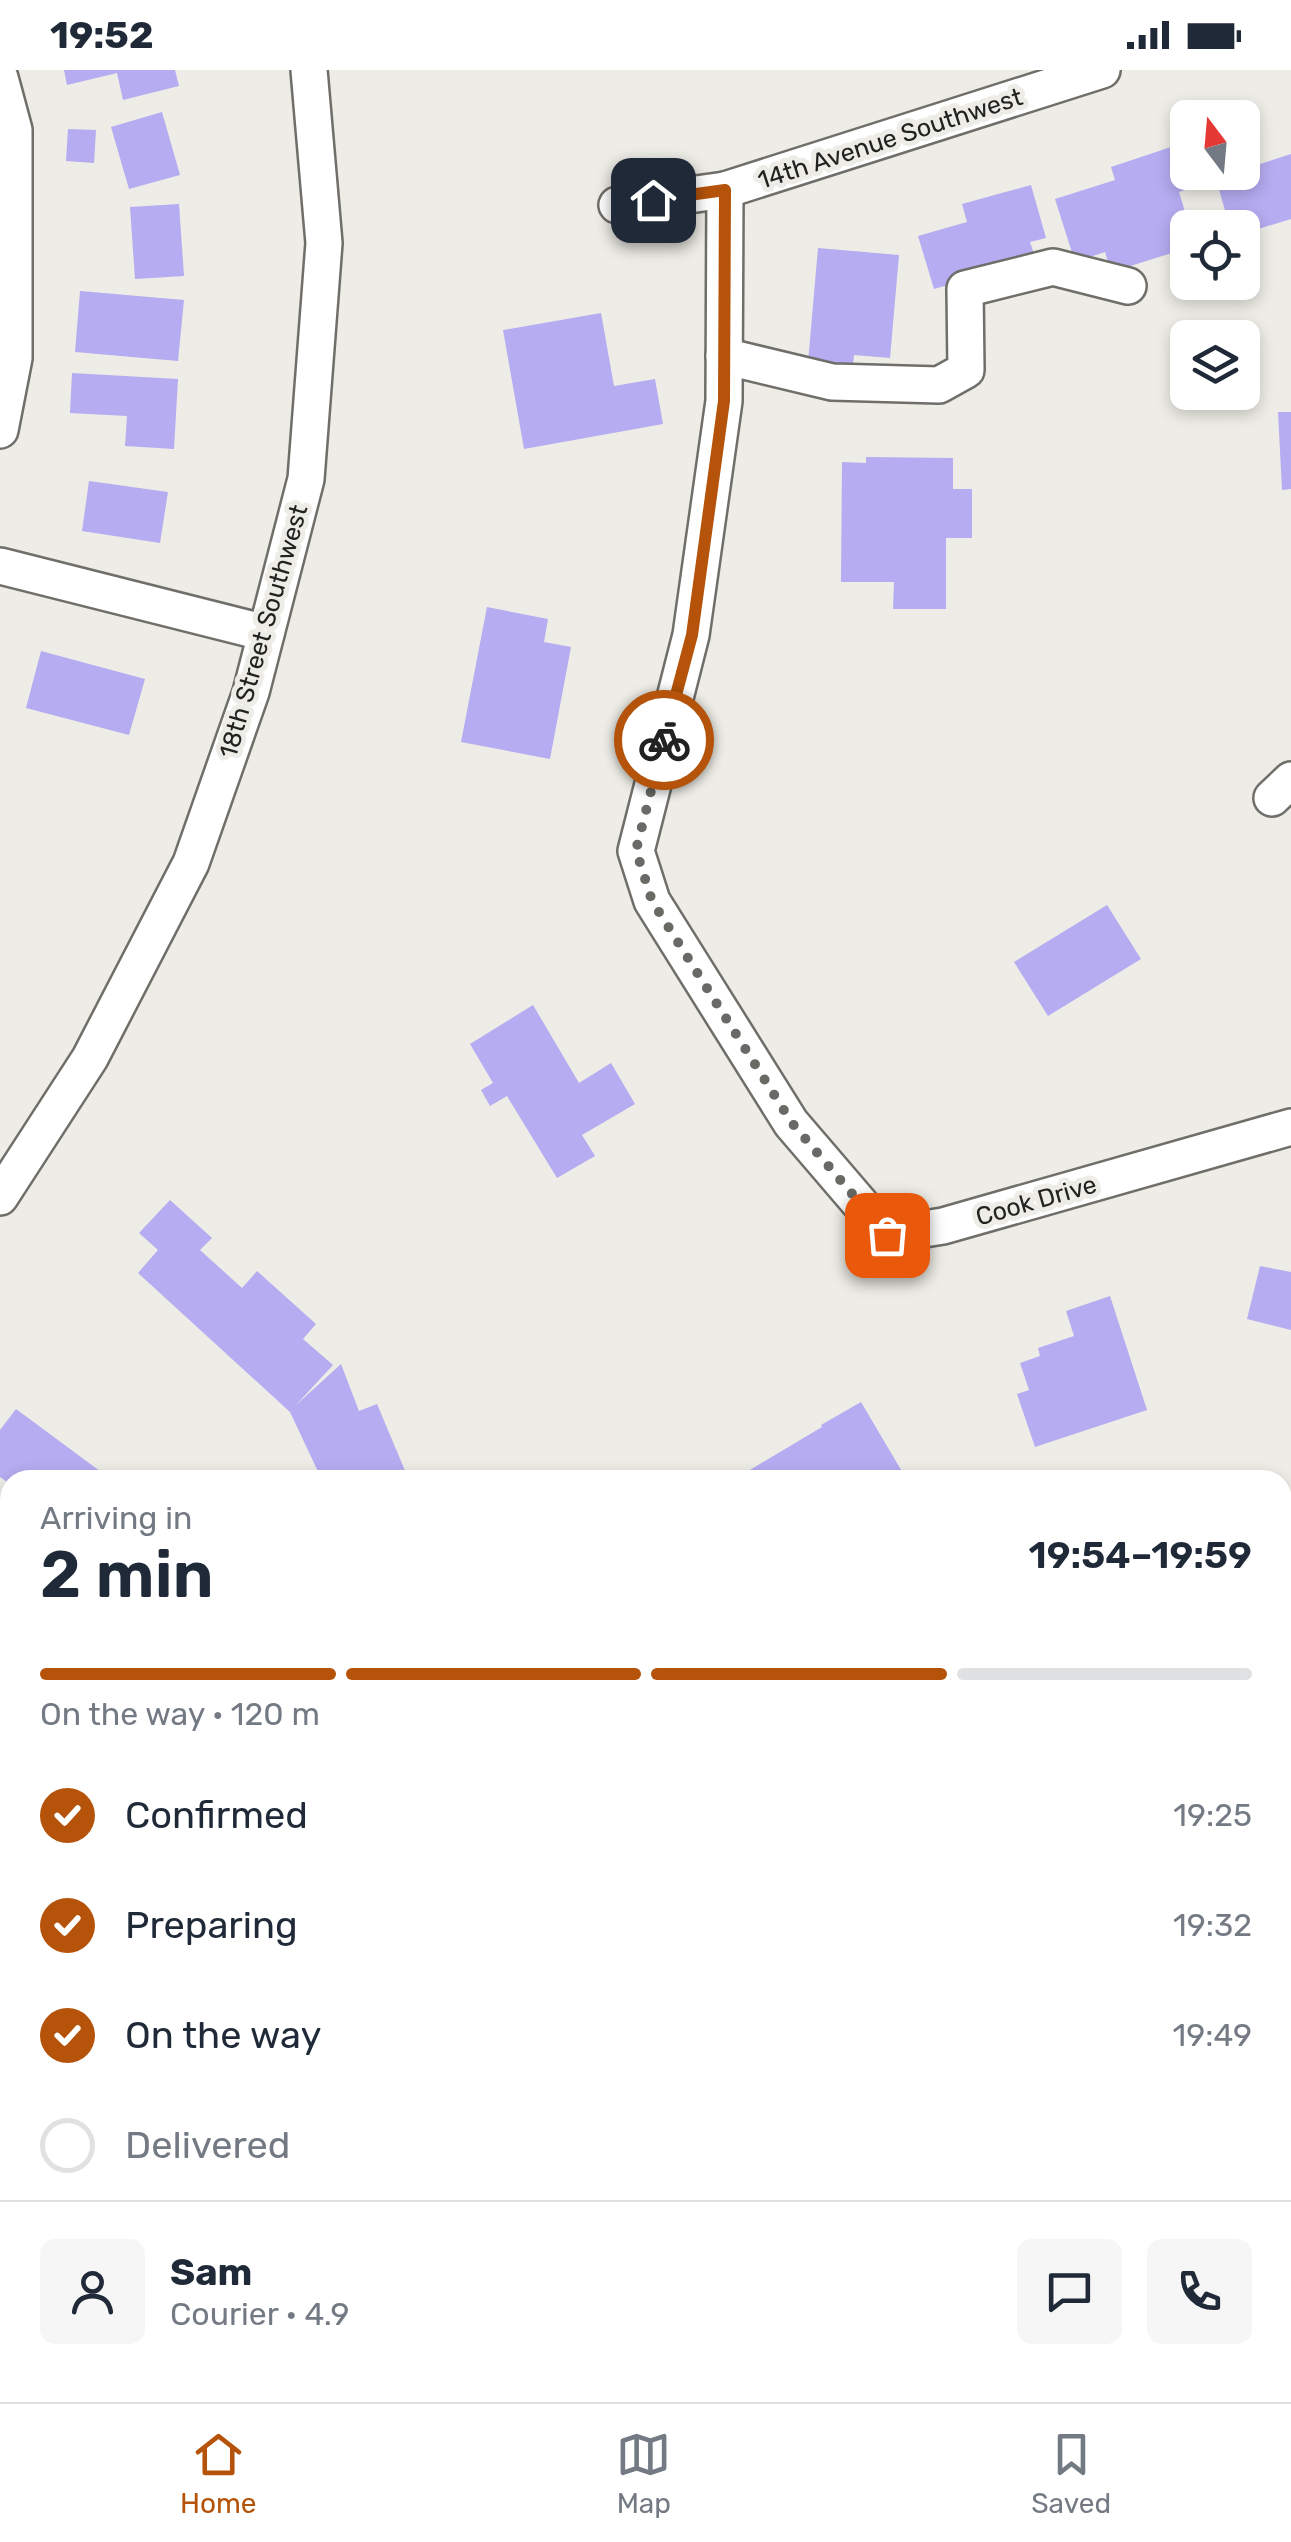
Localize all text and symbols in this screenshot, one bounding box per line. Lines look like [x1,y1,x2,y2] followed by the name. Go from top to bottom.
[50,12,154,58] text: 19:52
[754,82,1026,195] street label: 14th Avenue Southwest
[1170,100,1260,190] north arrow
[1170,100,1260,410] map controls
[611,158,696,243] pin
[626,173,681,228] icon: home
[1170,210,1260,300] button: locate
[1170,320,1260,410] button: layers
[213,501,314,761] street label: 18th Street Southwest
[614,690,714,790] courier
[637,713,692,768] icon: bike
[972,1169,1100,1232] street label: Cook Drive
[845,1193,930,1278] pin
[860,1208,915,1263] icon: bag
[40,1499,192,1537] text: Arriving in
[1028,1532,1252,1578] text: 19:54–19:59
[40,1536,214,1613] text: 2 min
[40,1695,320,1733] text: On the way · 120 m
[40,1788,95,1843] icon: check
[125,1792,308,1838] text: Confirmed
[1173,1796,1252,1834] text: 19:25
[40,1898,95,1953] icon: check
[125,1902,298,1948] text: Preparing
[1173,1906,1252,1944] text: 19:32
[40,2008,95,2063] icon: check
[125,2012,321,2058] text: On the way
[1173,2016,1252,2054] text: 19:49
[125,2122,290,2168] text: Delivered
[40,2239,145,2344] button: person
[1017,2239,1122,2344] button: chat
[1147,2239,1252,2344] button: phone
[170,2249,252,2295] text: Sam
[170,2295,349,2333] text: Courier · 4.9
[180,2427,257,2520] tab: Home
[616,2427,671,2520] tab: Map
[1031,2427,1111,2520] tab: Saved

